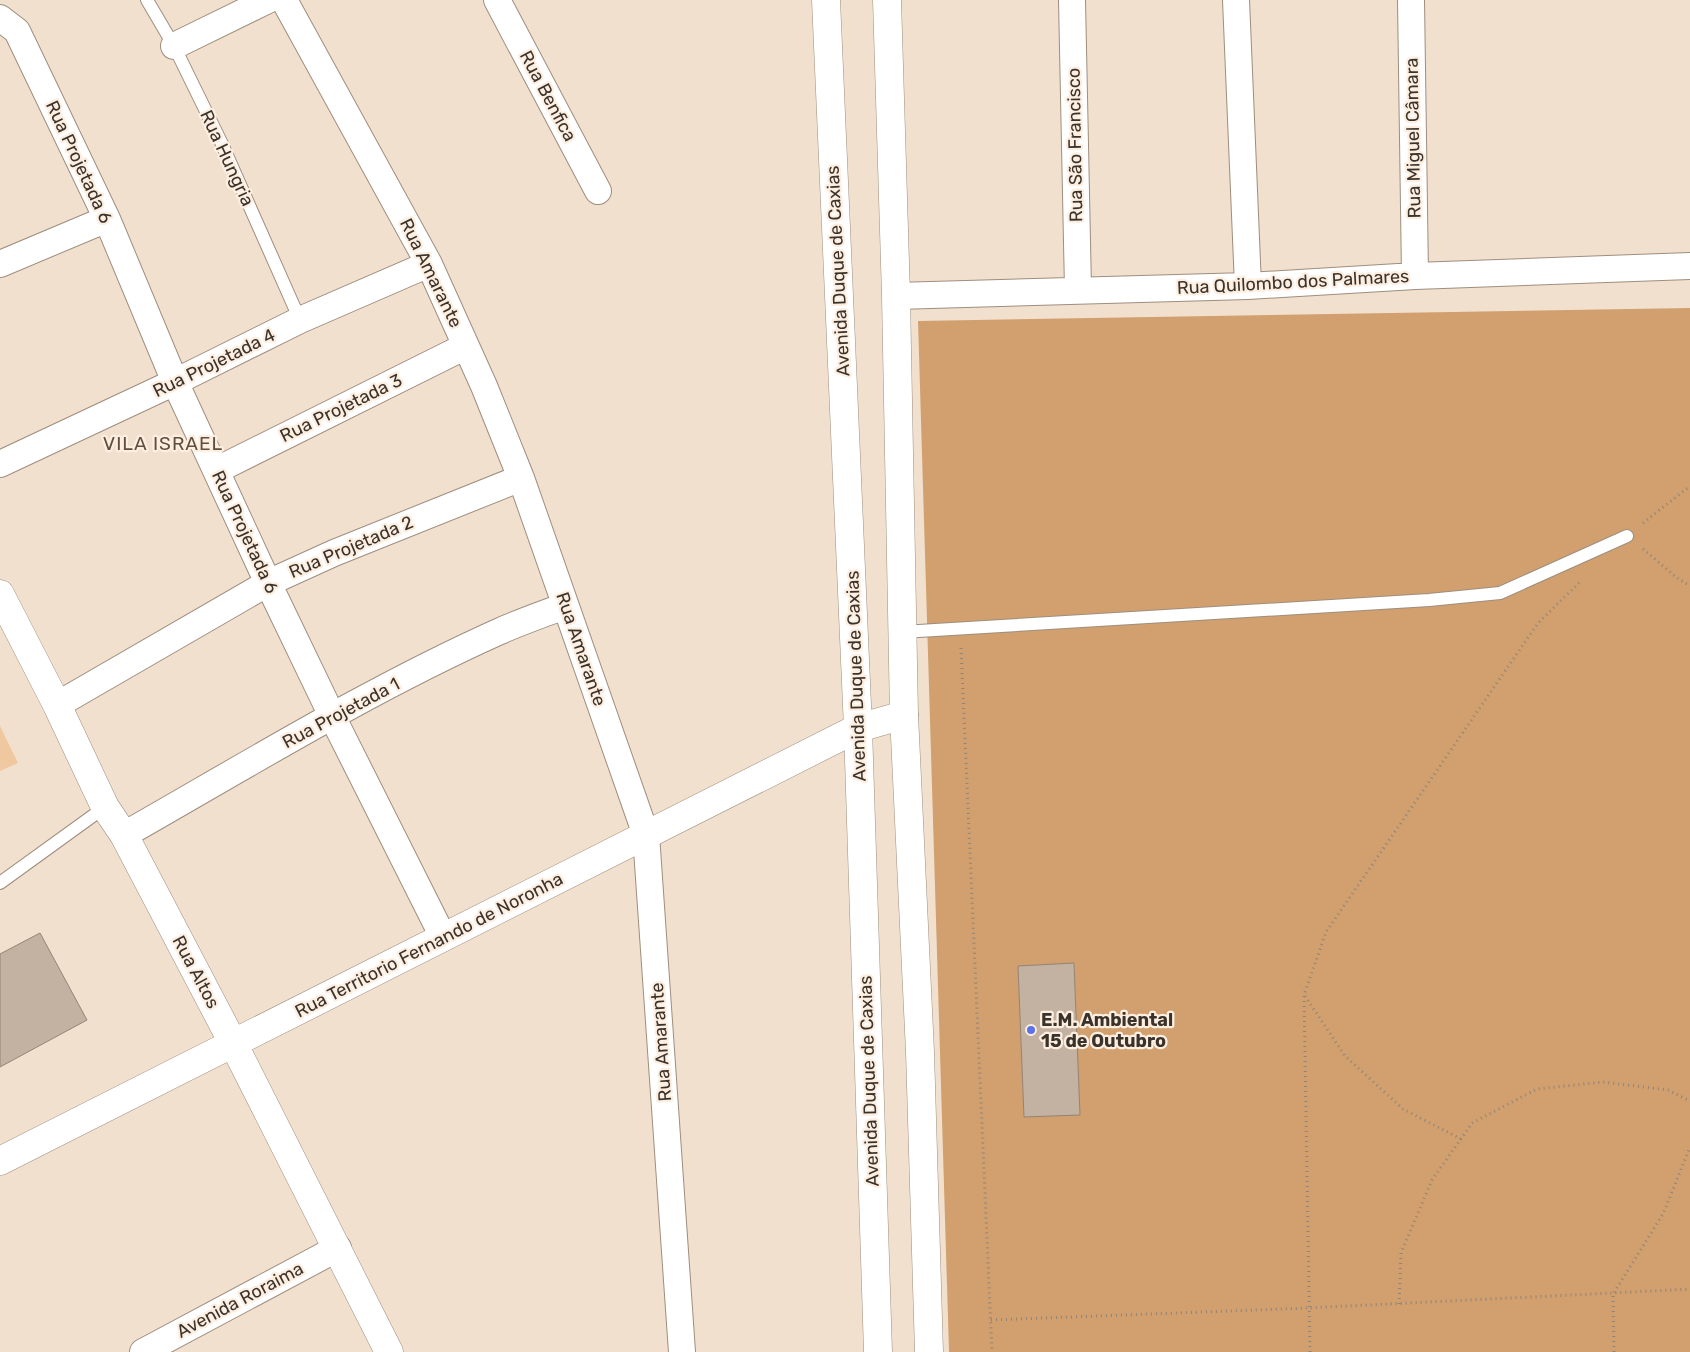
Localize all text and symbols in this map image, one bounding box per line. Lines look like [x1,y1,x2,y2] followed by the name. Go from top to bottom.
[515,47,581,145] street label: Rua Benfica
[1401,58,1425,218] street label: Rua Miguel Câmara
[1063,68,1087,222] street label: Rua São Francisco
[41,97,117,227] street label: Rua Projetada 6
[195,106,259,210] street label: Rua Hungria
[821,165,855,377] street label: Avenida Duque de Caxias
[395,215,467,331] street label: Rua Amarante
[1176,265,1410,299] street label: Rua Quilombo dos Palmares
[149,324,279,402] street label: Rua Projetada 4
[276,369,406,447] street label: Rua Projetada 3
[103,432,223,455] district label: VILA ISRAEL
[207,467,283,597] street label: Rua Projetada 6
[286,511,416,583] street label: Rua Projetada 2
[841,570,871,782] street label: Avenida Duque de Caxias
[551,589,611,709] street label: Rua Amarante
[279,673,403,753] street label: Rua Projetada 1
[291,868,567,1022] street label: Rua Territorio Fernando de Noronha
[168,932,224,1012] street label: Rua Altos
[854,975,884,1187] street label: Avenida Duque de Caxias
[646,982,676,1102] street label: Rua Amarante
[1041,1009,1173,1052] place label: E.M. Ambiental 15 de Outubro
[1025,1024,1037,1036] marker: E.M. Ambiental 15 de Outubro
[173,1257,307,1343] street label: Avenida Roraima

